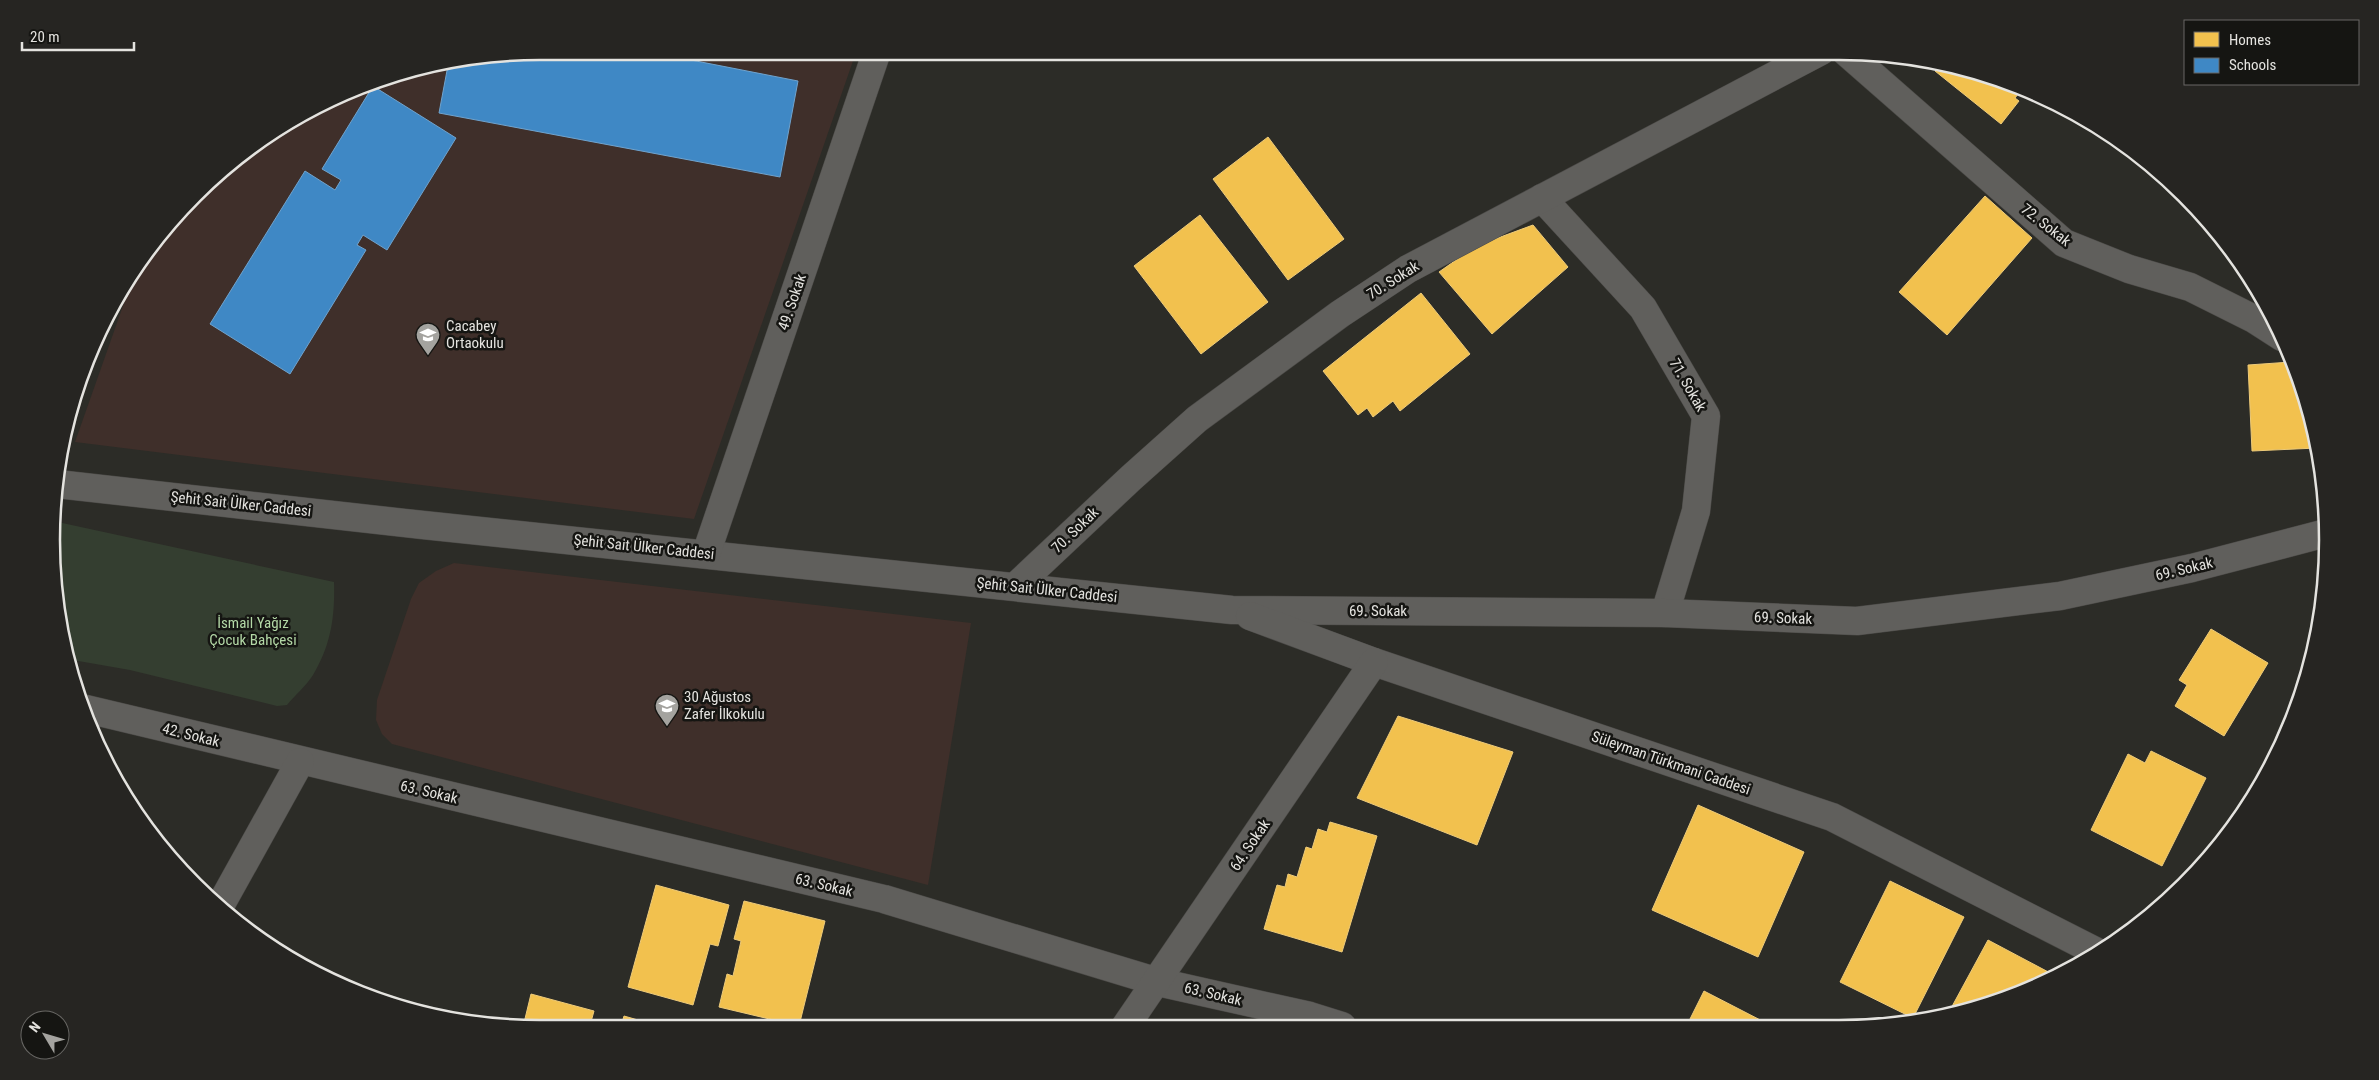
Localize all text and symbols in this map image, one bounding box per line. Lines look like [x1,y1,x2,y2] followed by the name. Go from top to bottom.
[22,20,135,52] scale bar
[2184,20,2359,85] legend
[30,28,60,46] text: 20 m
[2229,31,2271,49] text: Homes
[2229,56,2276,74] text: Schools
[2018,200,2075,250] street label: 72. Sokak
[1364,257,1423,303] street label: 70. Sokak
[774,271,810,332] street label: 49. Sokak
[446,317,504,352] place label: Cacabey Ortaokulu
[415,322,441,356] school or university icon: Cacabey Ortaokulu
[1666,355,1710,415] street label: 71. Sokak
[170,488,312,520] street label: Şehit Sait Ülker Caddesi
[1048,503,1102,557] street label: 70. Sokak
[573,531,715,563] street label: Şehit Sait Ülker Caddesi
[2154,554,2215,584] street label: 69. Sokak
[976,574,1118,606] street label: Şehit Sait Ülker Caddesi
[1349,602,1407,620] street label: 69. Sokak
[1754,608,1813,628] street label: 69. Sokak
[209,614,297,649] park label: İsmail Yağız Çocuk Bahçesi
[684,688,765,723] place label: 30 Ağustos Zafer İlkokulu
[654,693,680,727] school or university icon: 30 Ağustos Zafer İlkokulu
[161,719,222,751] street label: 42. Sokak
[1589,727,1753,799] street label: Süleyman Türkmani Caddesi
[399,777,460,807] street label: 63. Sokak
[1226,816,1274,874] street label: 64. Sokak
[794,870,855,900] street label: 63. Sokak
[1183,979,1244,1009] street label: 63. Sokak
[20,1010,70,1060] north arrow
[26,1019,44,1035] text: N

